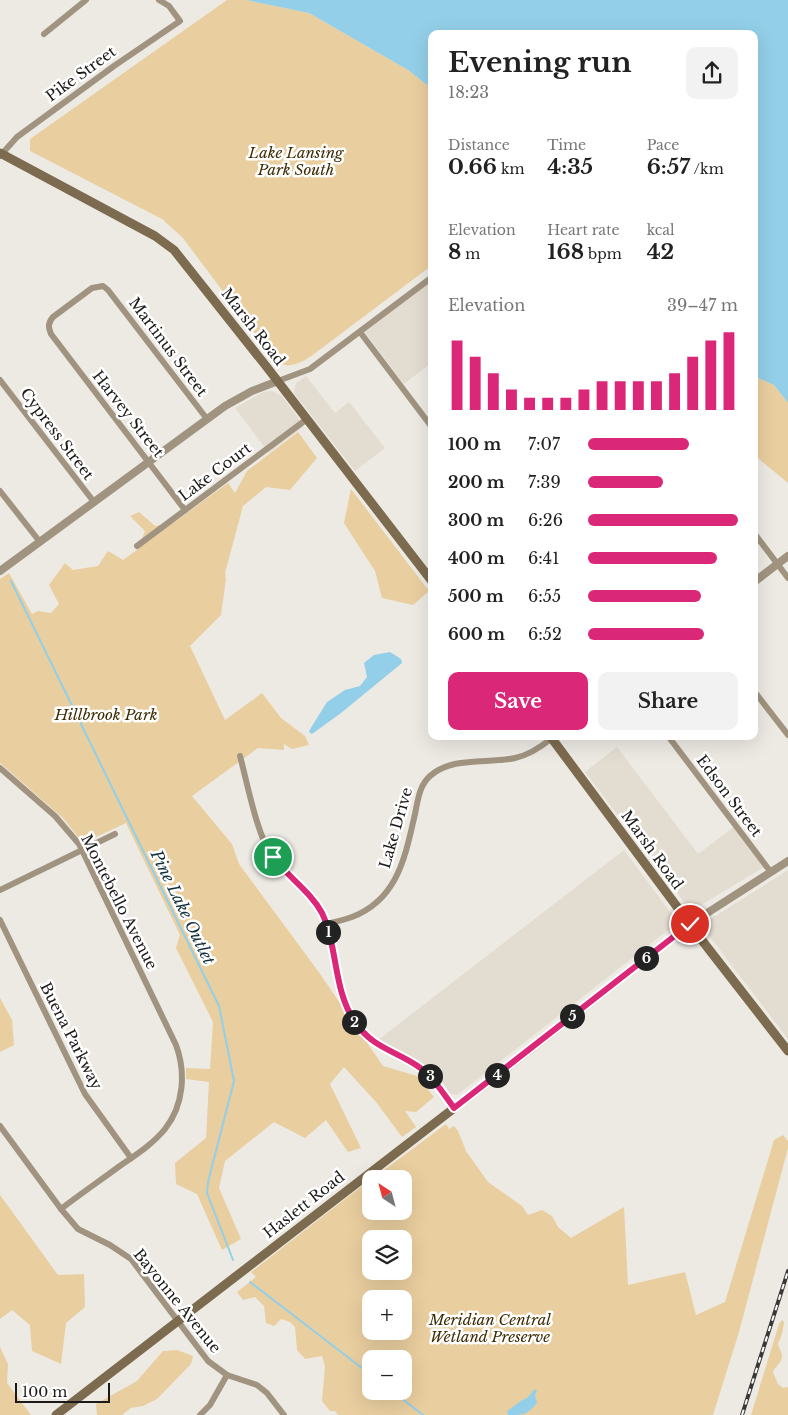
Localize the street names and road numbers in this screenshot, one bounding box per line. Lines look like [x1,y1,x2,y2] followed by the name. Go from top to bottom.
[42,42,120,105] street label: Pike Street
[217,284,290,369] street label: Marsh Road
[125,293,212,400] street label: Martinus Street
[89,366,168,461] street label: Harvey Street
[17,384,98,484] street label: Cypress Street
[175,438,255,505] street label: Lake Court
[693,751,766,841] street label: Edson Street
[375,785,416,871] street label: Lake Drive
[617,806,687,893] street label: Marsh Road
[77,831,162,973] street label: Montebello Avenue
[36,979,107,1093] street label: Buena Parkway
[259,1167,348,1242] street label: Haslett Road
[130,1245,225,1357] street label: Bayonne Avenue

